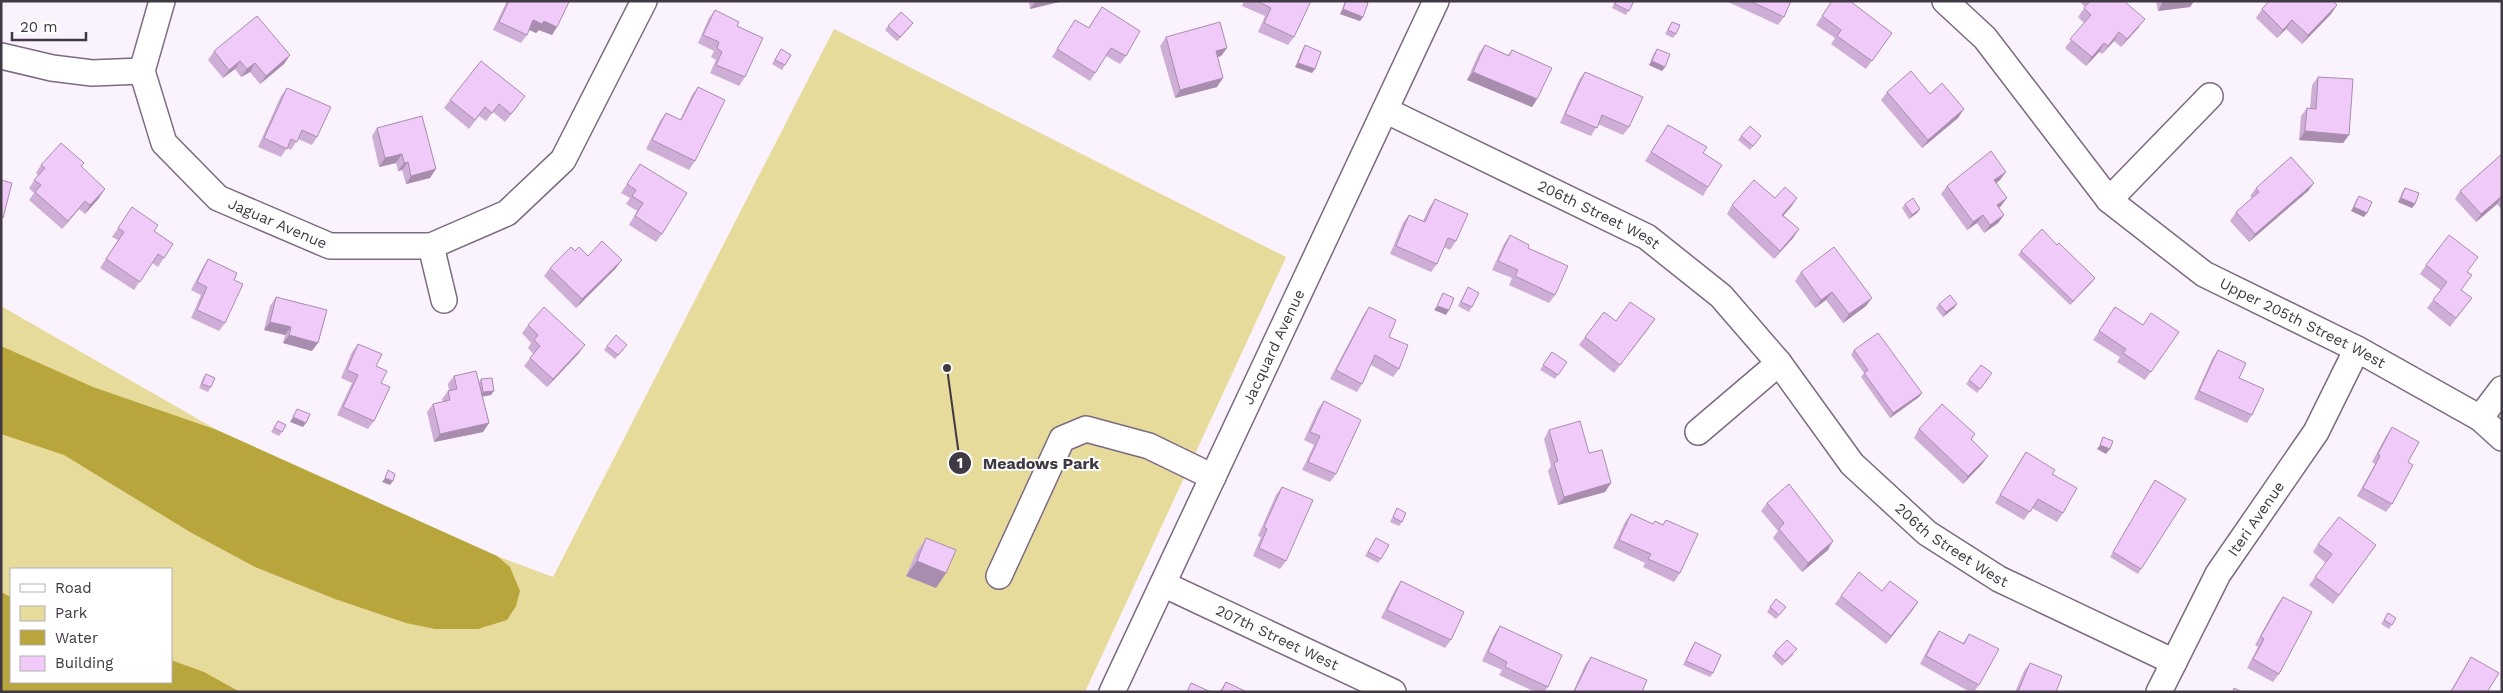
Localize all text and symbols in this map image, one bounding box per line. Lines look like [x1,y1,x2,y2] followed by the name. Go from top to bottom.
[12,10,86,42] scale bar
[20,18,58,36] text: 20 m
[1535,176,1664,253] street label: 206th Street West
[225,194,330,253] street label: Jaguar Avenue
[2217,274,2389,373] street label: Upper 205th Street West
[1239,287,1308,408] street label: Jacquard Avenue
[948,448,1109,479] callout: Meadows Park
[957,454,963,472] text: 1
[983,454,1099,473] text: Meadows Park
[2224,478,2288,560] street label: Iteri Avenue
[1891,499,2012,591] street label: 206th Street West
[10,568,172,683] legend
[55,579,92,597] text: Road
[1213,601,1342,674] street label: 207th Street West
[55,604,88,622] text: Park
[55,629,98,647] text: Water
[55,654,113,672] text: Building

